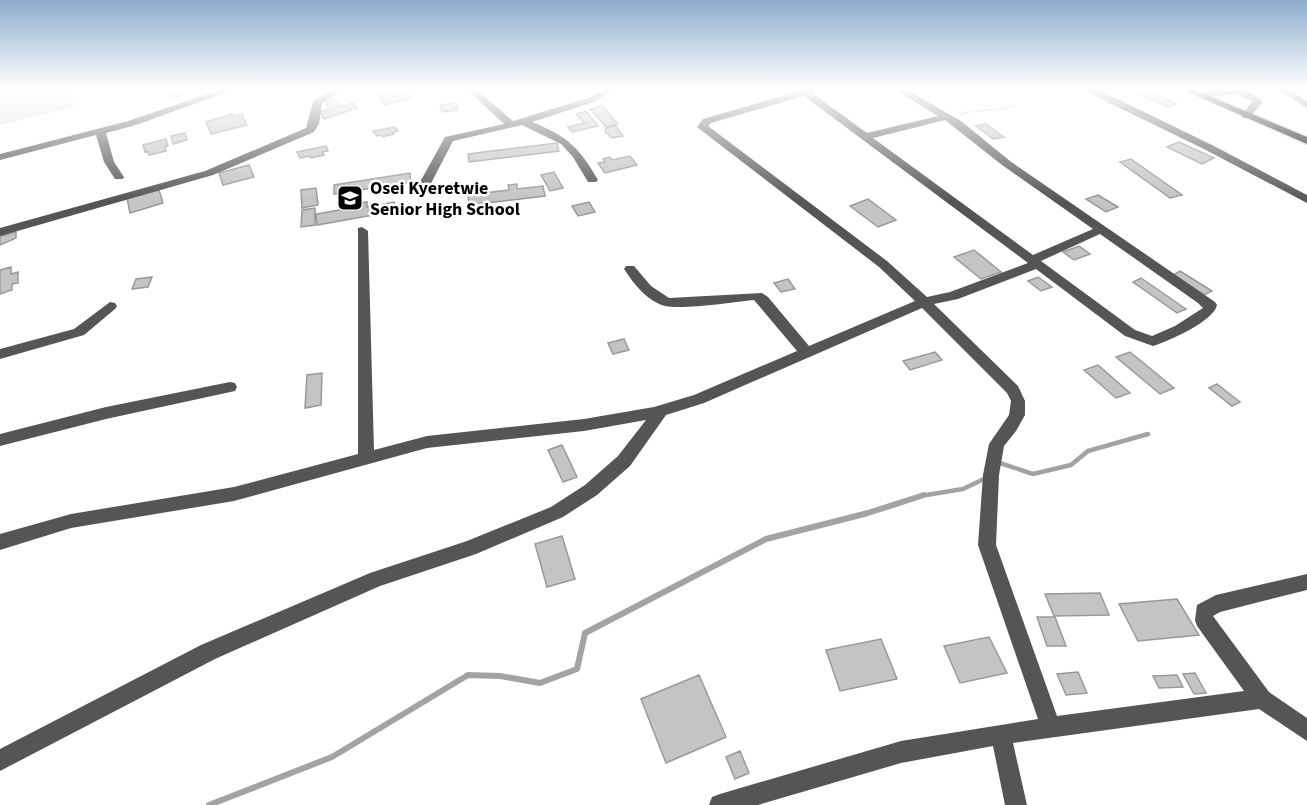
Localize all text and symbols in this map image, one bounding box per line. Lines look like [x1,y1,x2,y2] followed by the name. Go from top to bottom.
[370,176,520,222] place label: Osei Kyeretwie Senior High School
[335,183,365,213] school or university icon: Osei Kyeretwie Senior High School

